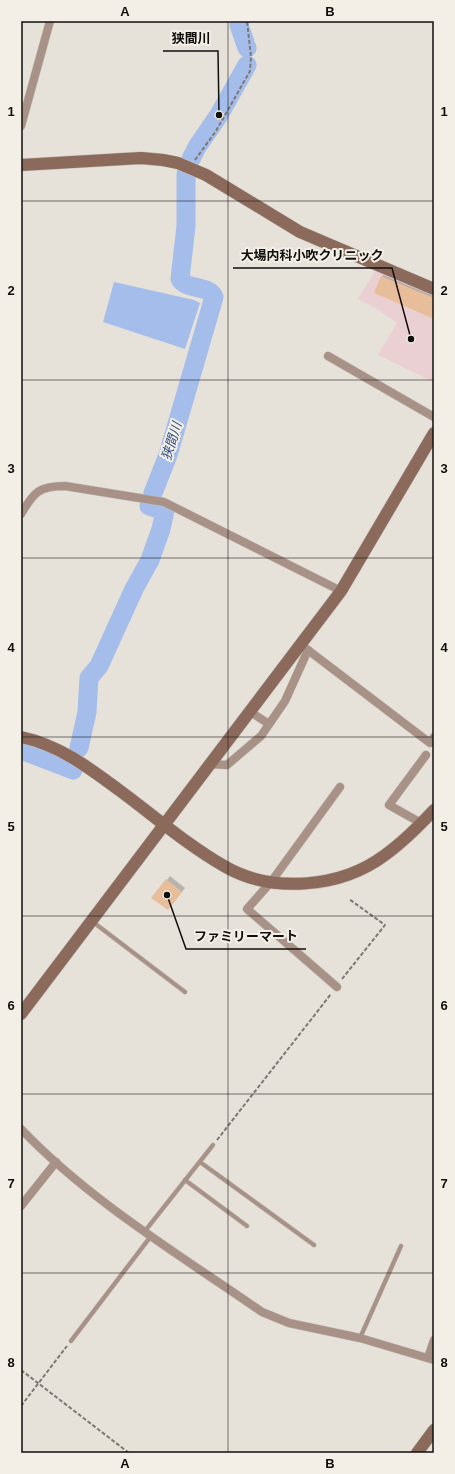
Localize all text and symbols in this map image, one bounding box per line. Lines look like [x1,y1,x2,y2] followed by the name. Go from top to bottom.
[120,4,130,19] text: A
[325,4,335,19] text: B
[163,26,218,51] callout: 狭間川
[171,31,211,46] text: 狭間川
[7,104,15,119] text: 1
[440,104,448,119] text: 1
[233,243,392,268] callout: 大場内科小吹クリニック
[240,248,384,263] text: 大場内科小吹クリニック
[7,283,15,298] text: 2
[440,283,448,298] text: 2
[159,418,185,462] water label: 狭間川
[7,461,15,476] text: 3
[440,461,448,476] text: 3
[7,640,15,655] text: 4
[440,640,448,655] text: 4
[7,819,15,834] text: 5
[440,819,448,834] text: 5
[186,924,306,949] callout: ファミリーマート
[194,929,298,944] text: ファミリーマート
[7,998,15,1013] text: 6
[440,998,448,1013] text: 6
[7,1176,15,1191] text: 7
[440,1176,448,1191] text: 7
[7,1355,15,1370] text: 8
[440,1355,448,1370] text: 8
[120,1456,130,1471] text: A
[325,1456,335,1471] text: B

